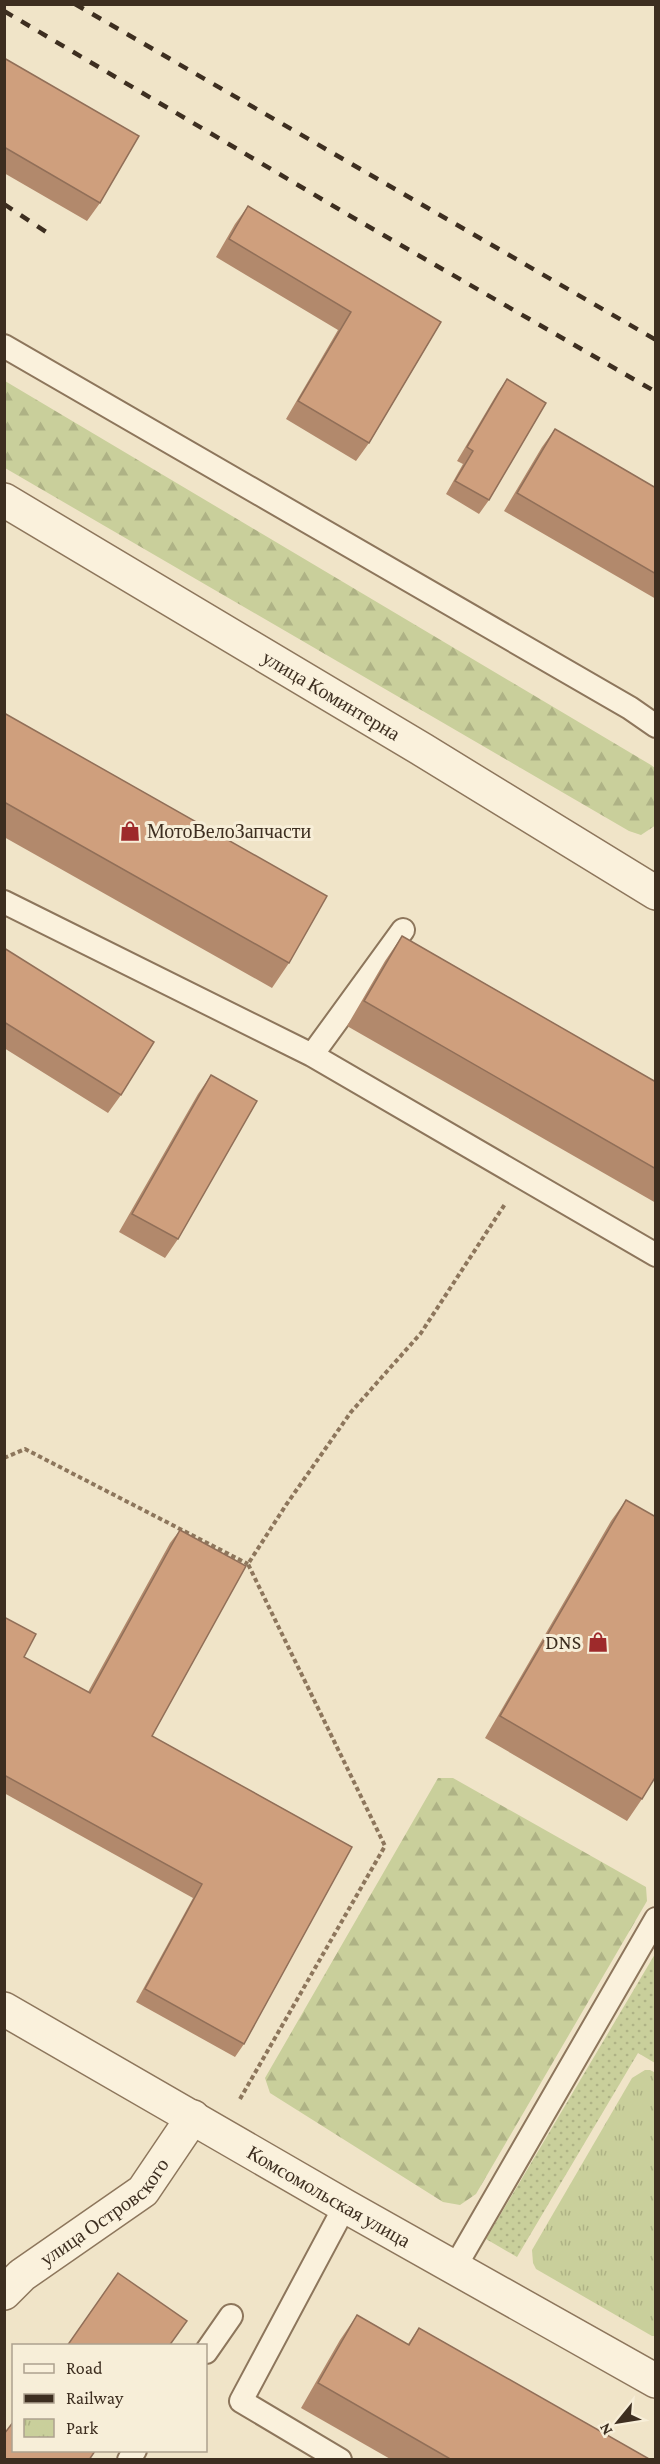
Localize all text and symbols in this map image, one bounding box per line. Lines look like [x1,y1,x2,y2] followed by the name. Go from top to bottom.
[258,646,404,745] street label: улица Коминтерна
[118,819,142,843] shop icon: МотоВелоЗапчасти
[147,820,312,842] place label: МотоВелоЗапчасти
[586,1630,610,1654] shop icon: DNS
[545,1631,581,1653] place label: DNS
[243,2141,414,2252] street label: Комсомольская улица
[36,2154,173,2271] street label: улица Островского
[12,2344,207,2452] legend
[66,2358,103,2378] text: Road
[66,2388,124,2408] text: Railway
[588,2392,648,2452] north arrow
[66,2418,98,2438] text: Park
[595,2420,616,2438] text: N

